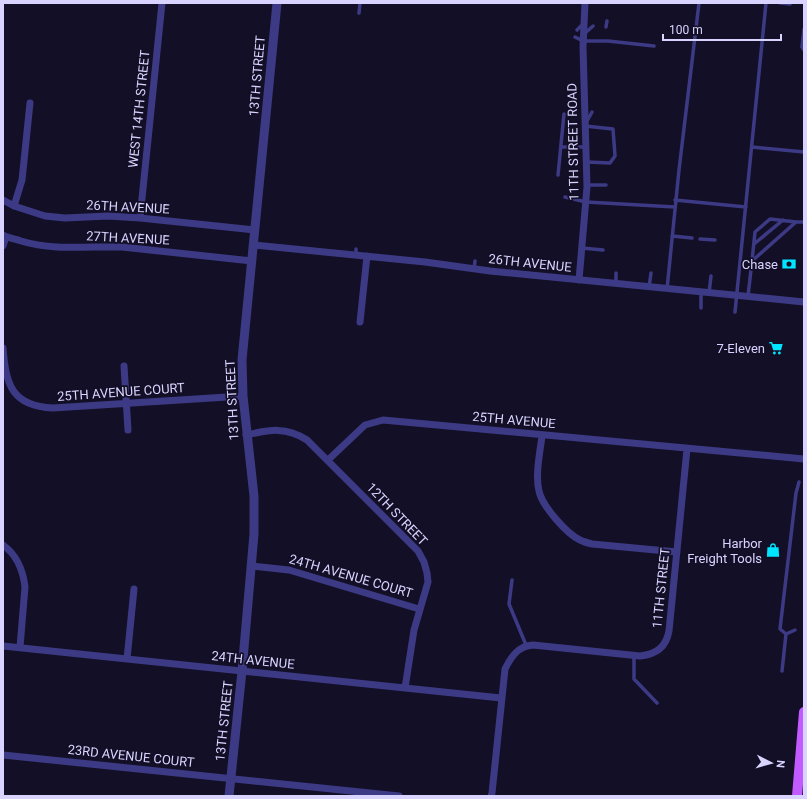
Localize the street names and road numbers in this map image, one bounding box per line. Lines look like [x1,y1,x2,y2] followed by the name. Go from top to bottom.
[246,35,268,117] street label: 13TH STREET
[125,49,153,169] street label: WEST 14TH STREET
[564,83,582,201] street label: 11TH STREET ROAD
[86,197,170,217] street label: 26TH AVENUE
[86,228,170,248] street label: 27TH AVENUE
[488,251,572,275] street label: 26TH AVENUE
[222,359,242,441] street label: 13TH STREET
[57,380,186,404] street label: 25TH AVENUE COURT
[472,409,556,431] street label: 25TH AVENUE
[363,480,431,549] street label: 12TH STREET
[649,547,673,629] street label: 11TH STREET
[287,551,415,601] street label: 24TH AVENUE COURT
[211,648,295,672] street label: 24TH AVENUE
[212,680,236,762] street label: 13TH STREET
[67,742,195,770] street label: 23RD AVENUE COURT

